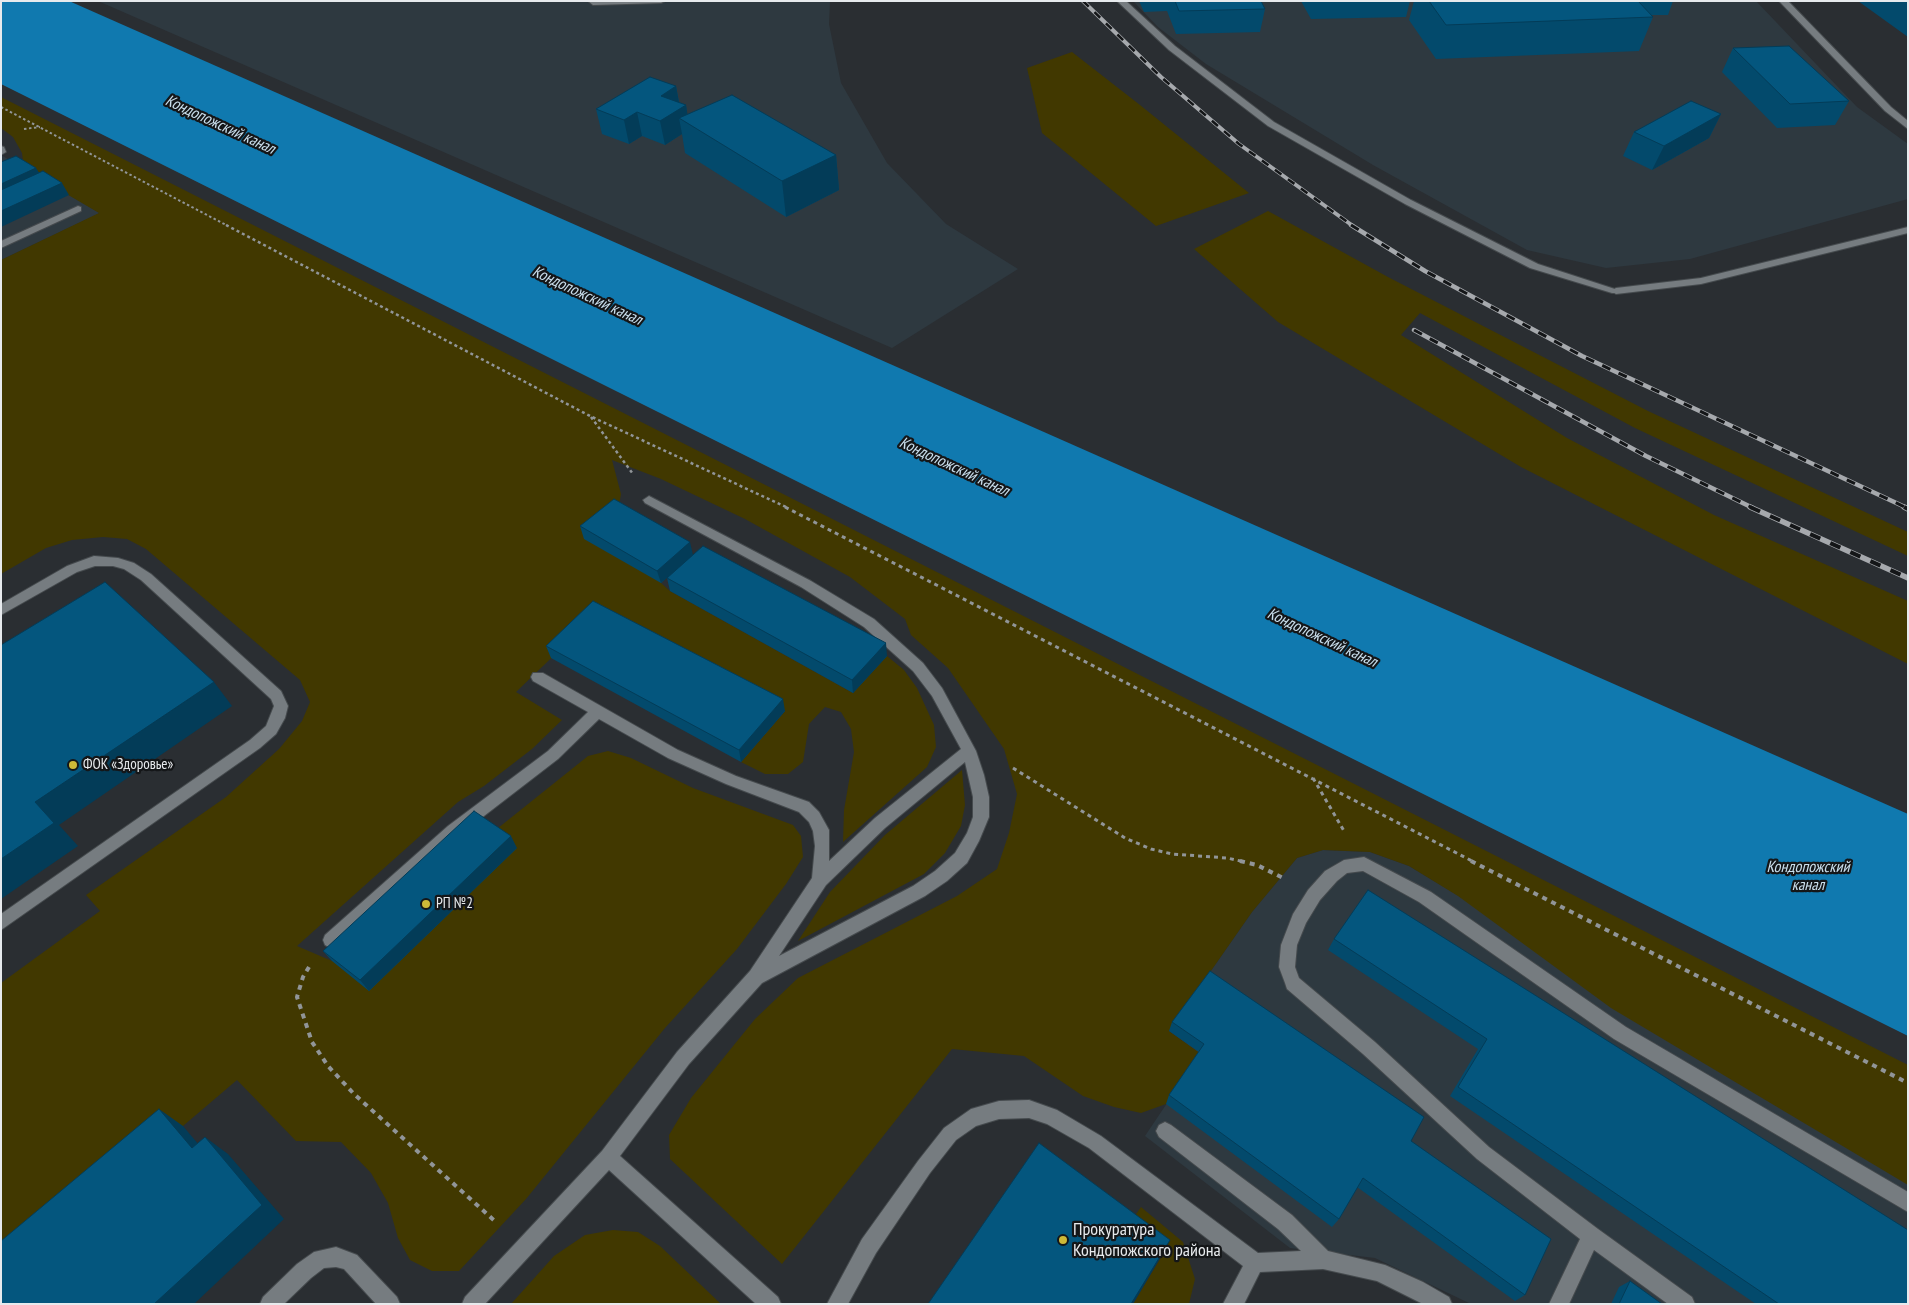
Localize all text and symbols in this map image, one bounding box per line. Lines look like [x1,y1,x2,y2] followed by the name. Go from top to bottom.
[162,91,278,159] water label: Кондопожский канал
[529,262,645,330] water label: Кондопожский канал
[896,433,1012,501] water label: Кондопожский канал
[1264,604,1380,672] water label: Кондопожский канал
[83,756,173,774] place label: ФОК «Здоровье»
[67,759,79,771] marker: ФОК «Здоровье»
[1766,857,1850,895] water label: Кондопожский канал
[436,895,473,913] place label: РП №2
[420,898,432,910] marker: РП №2
[1073,1219,1221,1262] place label: Прокуратура Кондопожского района
[1057,1234,1069,1246] marker: Прокуратура Кондопожского района

